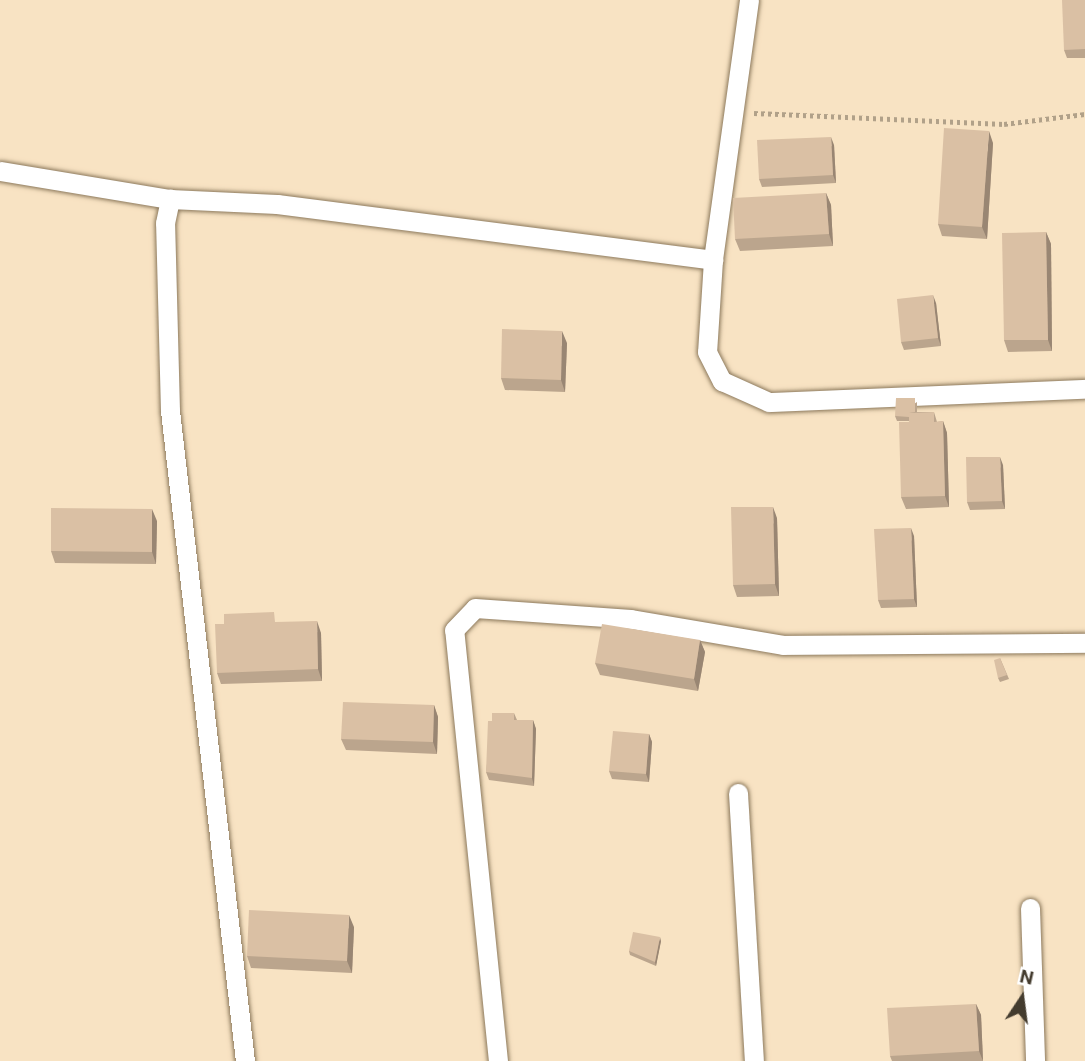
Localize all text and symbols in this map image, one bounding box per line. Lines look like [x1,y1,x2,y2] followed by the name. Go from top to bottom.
[987,963,1057,1033] north arrow
[1018,964,1036,990] text: N

